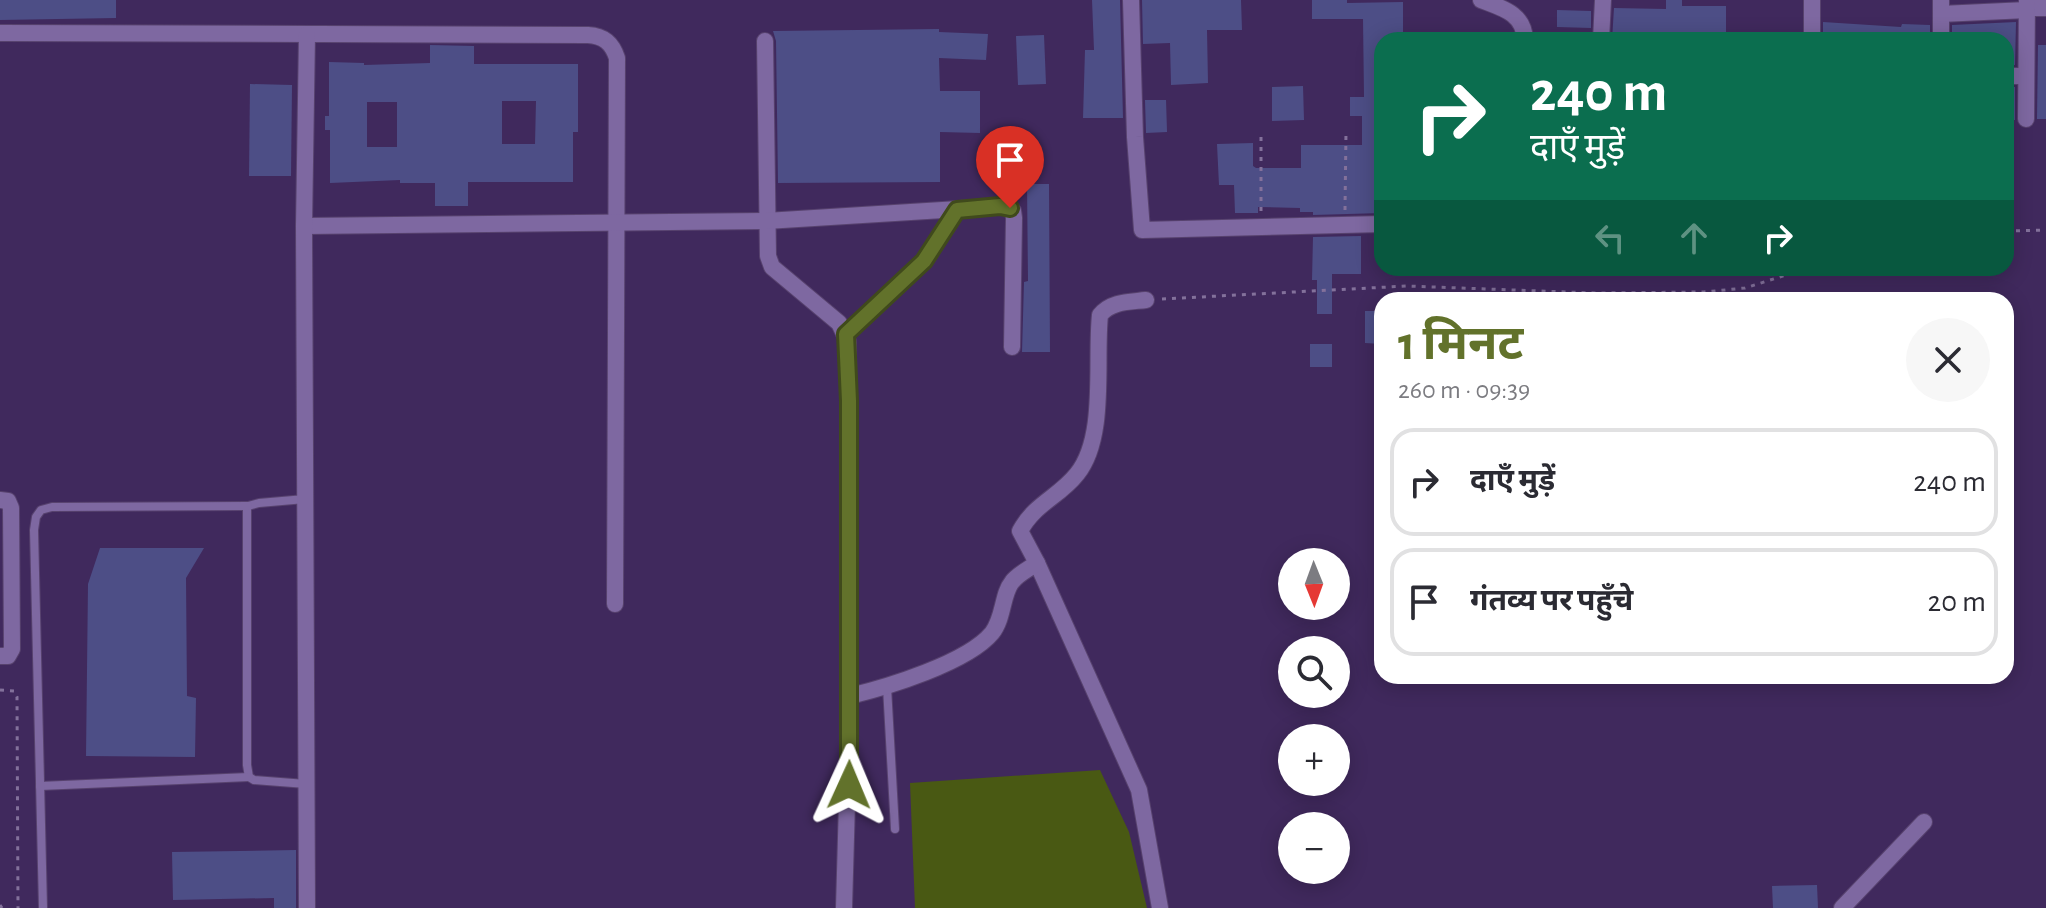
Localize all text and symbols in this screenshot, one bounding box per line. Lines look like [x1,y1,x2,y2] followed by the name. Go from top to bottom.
[1398,64,1502,168] icon: right
[1530,65,1667,121] text: 240 m
[976,126,1044,208] pin
[1530,130,1625,166] text: दाएँ मुड़ें
[988,138,1032,182] icon: arrive
[1588,216,1632,260] icon: left
[1672,216,1716,260] icon: ahead
[1756,216,1800,260] icon: right
[1906,318,1990,402] button: close
[1398,321,1523,369] text: 1 मिनट
[1398,377,1530,403] text: 260 m · 09:39
[1402,460,1446,504] icon: right
[1470,466,1555,496] text: दाएँ मुड़ें
[1913,467,1986,497] text: 240 m
[1278,548,1350,620] north arrow
[1278,548,1350,884] map controls
[1402,580,1446,624] icon: arrive
[1470,586,1633,616] text: गंतव्य पर पहुँचे
[1928,587,1986,617] text: 20 m
[1278,636,1350,708] button: search
[1278,724,1350,796] button: +
[807,743,891,827] position arrow
[1278,812,1350,884] button: −

